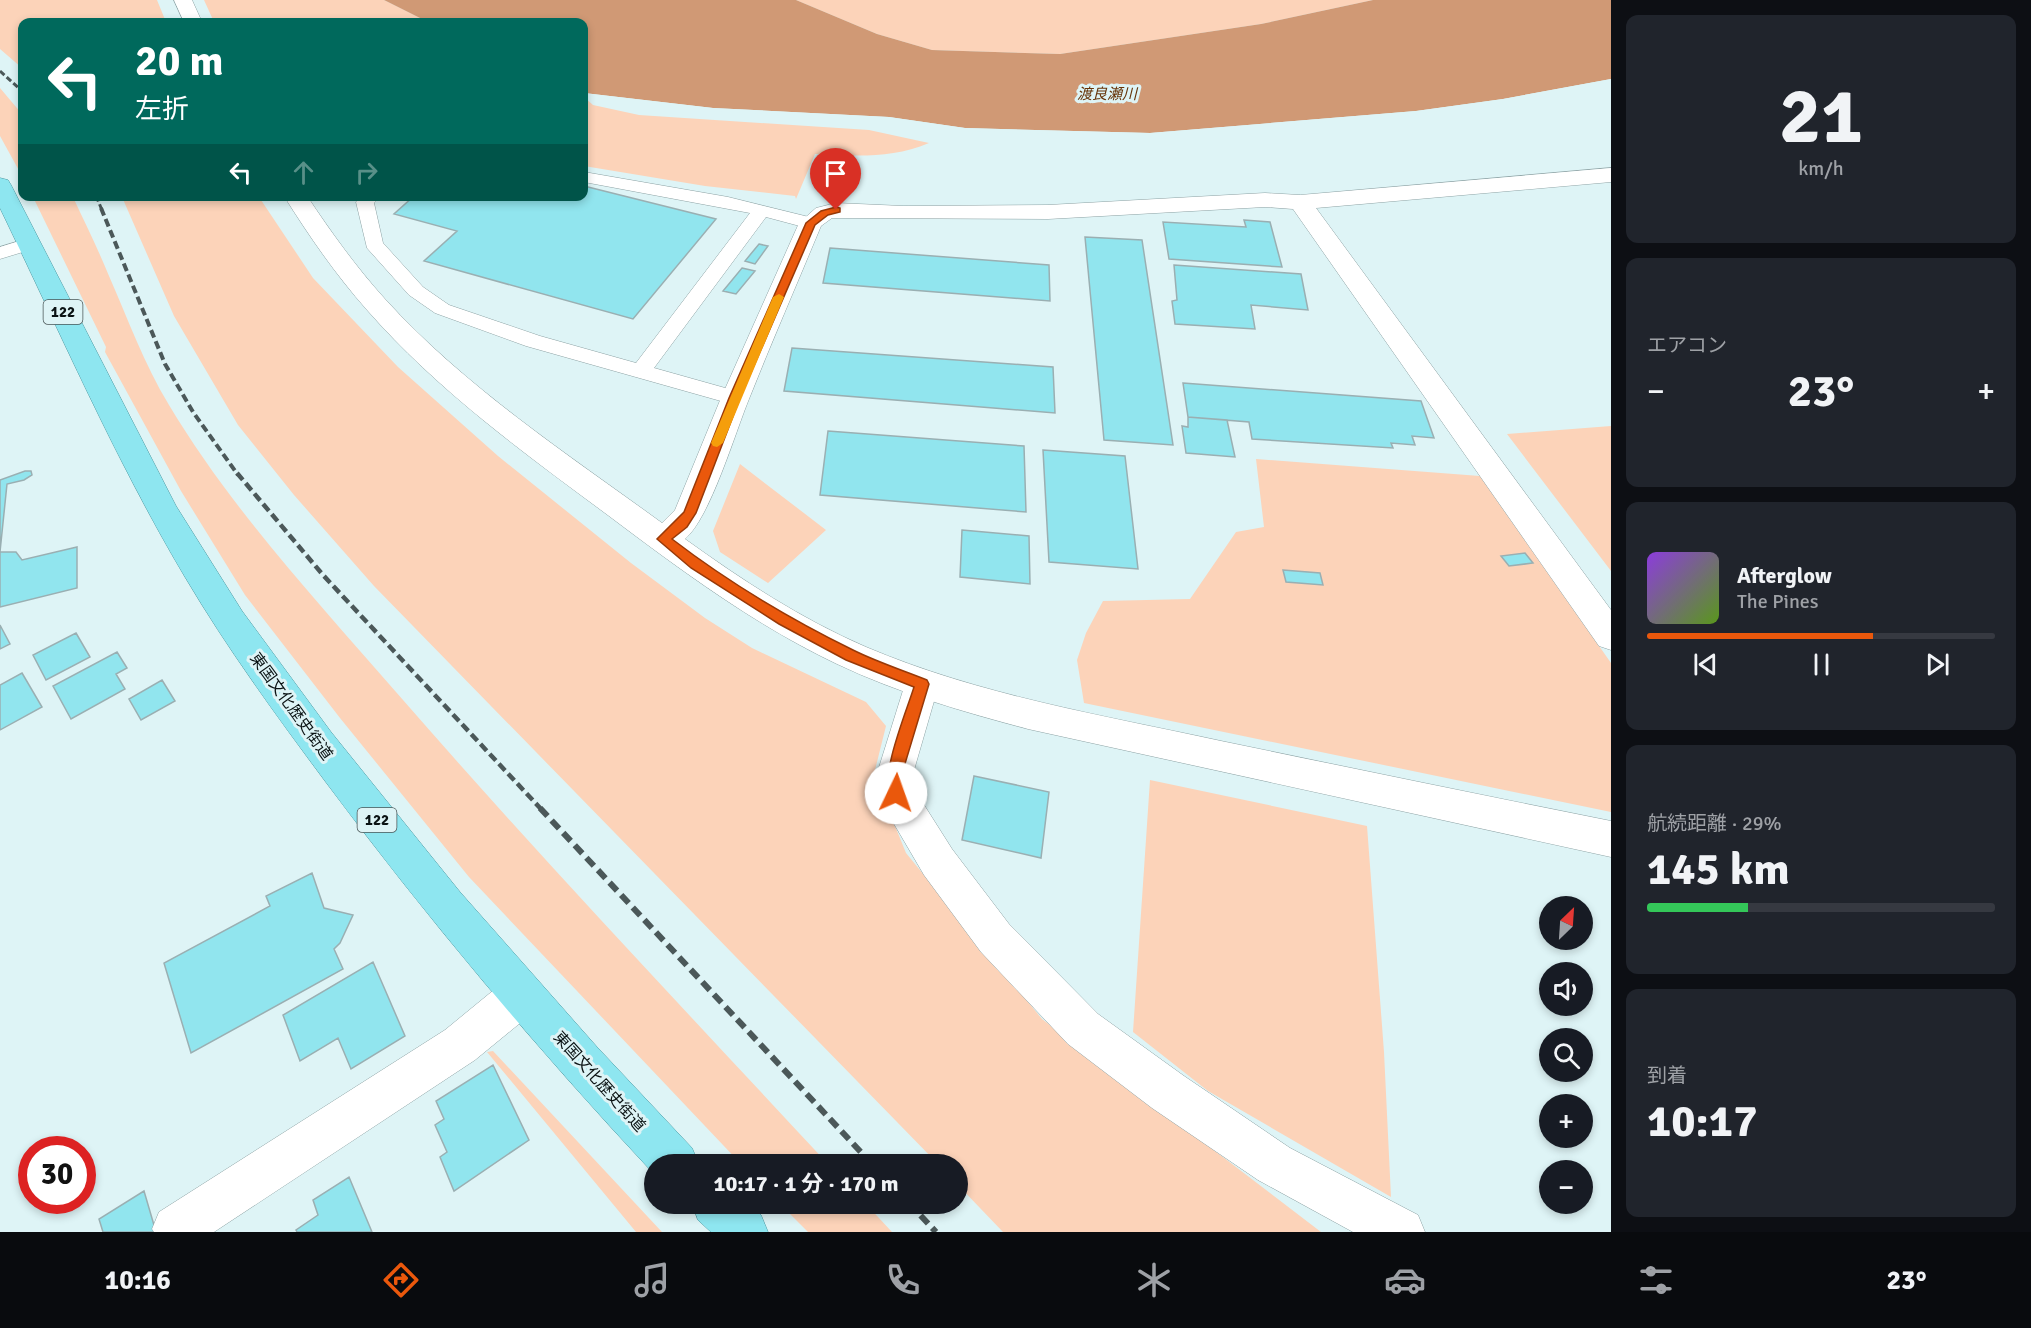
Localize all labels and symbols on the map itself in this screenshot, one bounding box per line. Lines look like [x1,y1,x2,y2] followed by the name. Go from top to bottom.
[1077,85,1139,103] water label: 渡良瀬川
[810,148,861,210] pin
[44,300,82,324] road number: 122
[245,649,337,764] street label: 東国文化歴史街道
[864,761,928,825] position arrow
[358,808,397,832] road number: 122
[1539,896,1593,950] north arrow
[549,1027,650,1136] street label: 東国文化歴史街道
[18,1136,96,1214] speed limit sign: 30

